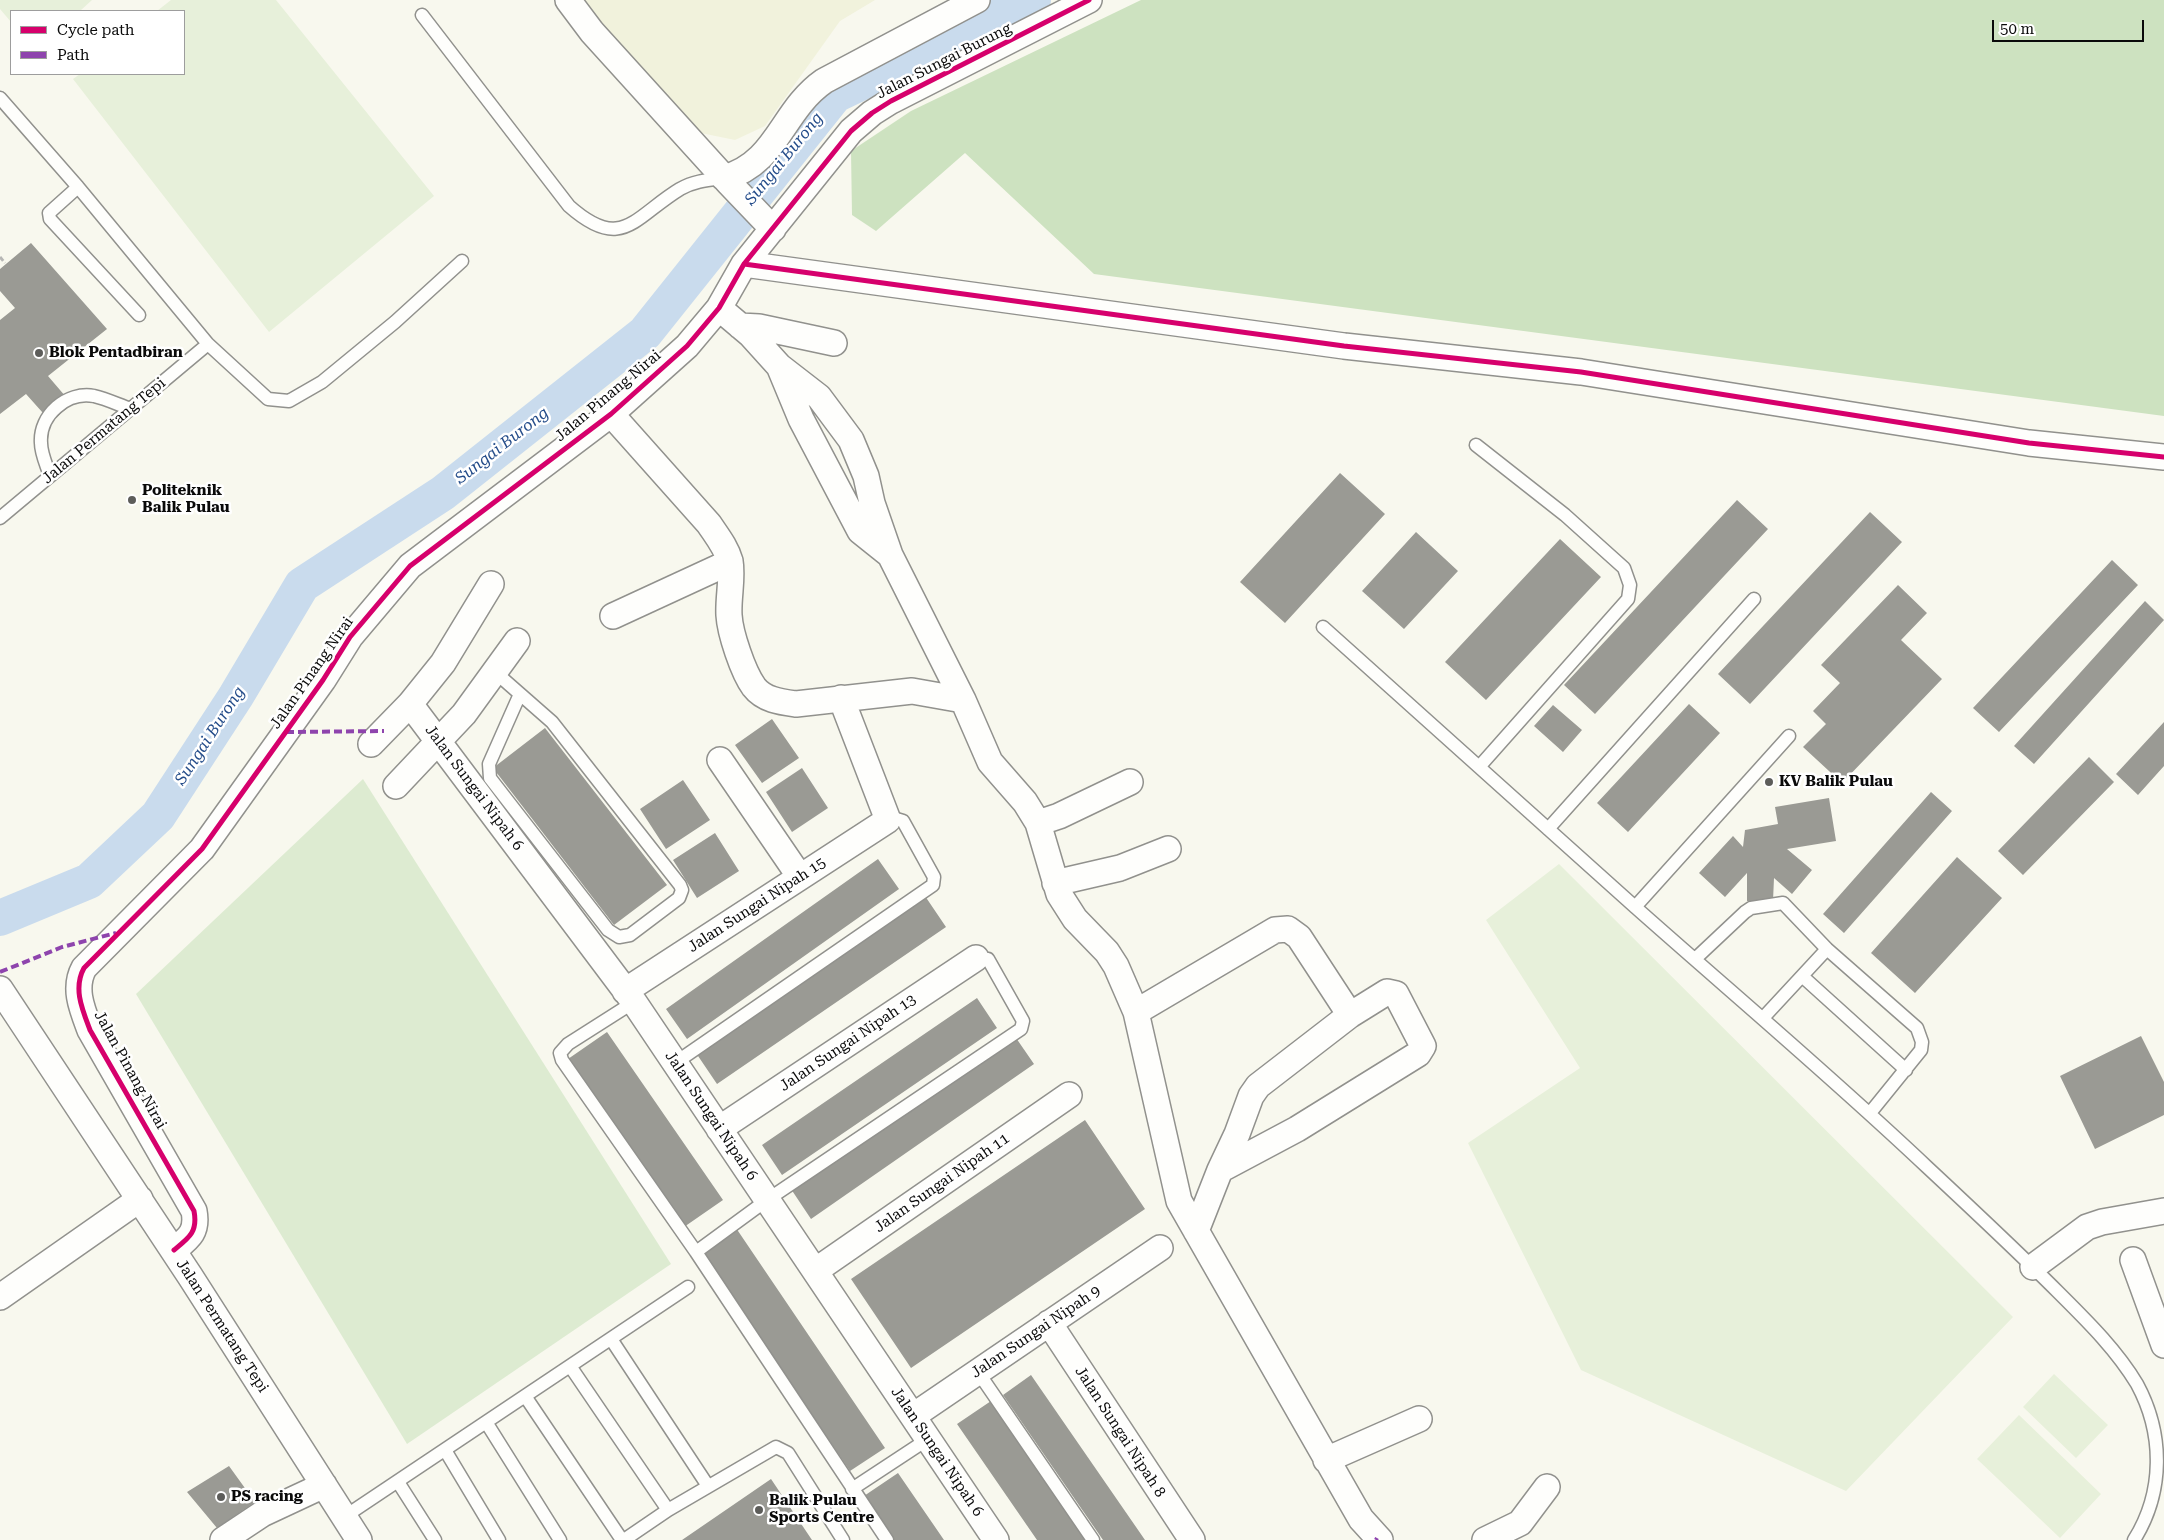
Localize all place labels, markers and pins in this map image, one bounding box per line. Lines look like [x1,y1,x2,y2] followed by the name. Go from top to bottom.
[49,344,183,362] place label: Blok Pentadbiran
[33,347,45,359] marker: Blok Pentadbiran
[142,482,230,517] place label: Politeknik Balik Pulau
[126,494,138,506] marker: Politeknik Balik Pulau
[1779,773,1893,791] place label: KV Balik Pulau
[1763,776,1775,788] marker: KV Balik Pulau
[231,1488,303,1506] place label: PS racing
[215,1491,227,1503] marker: PS racing
[769,1492,874,1527] place label: Balik Pulau Sports Centre
[753,1504,765,1516] marker: Balik Pulau Sports Centre

